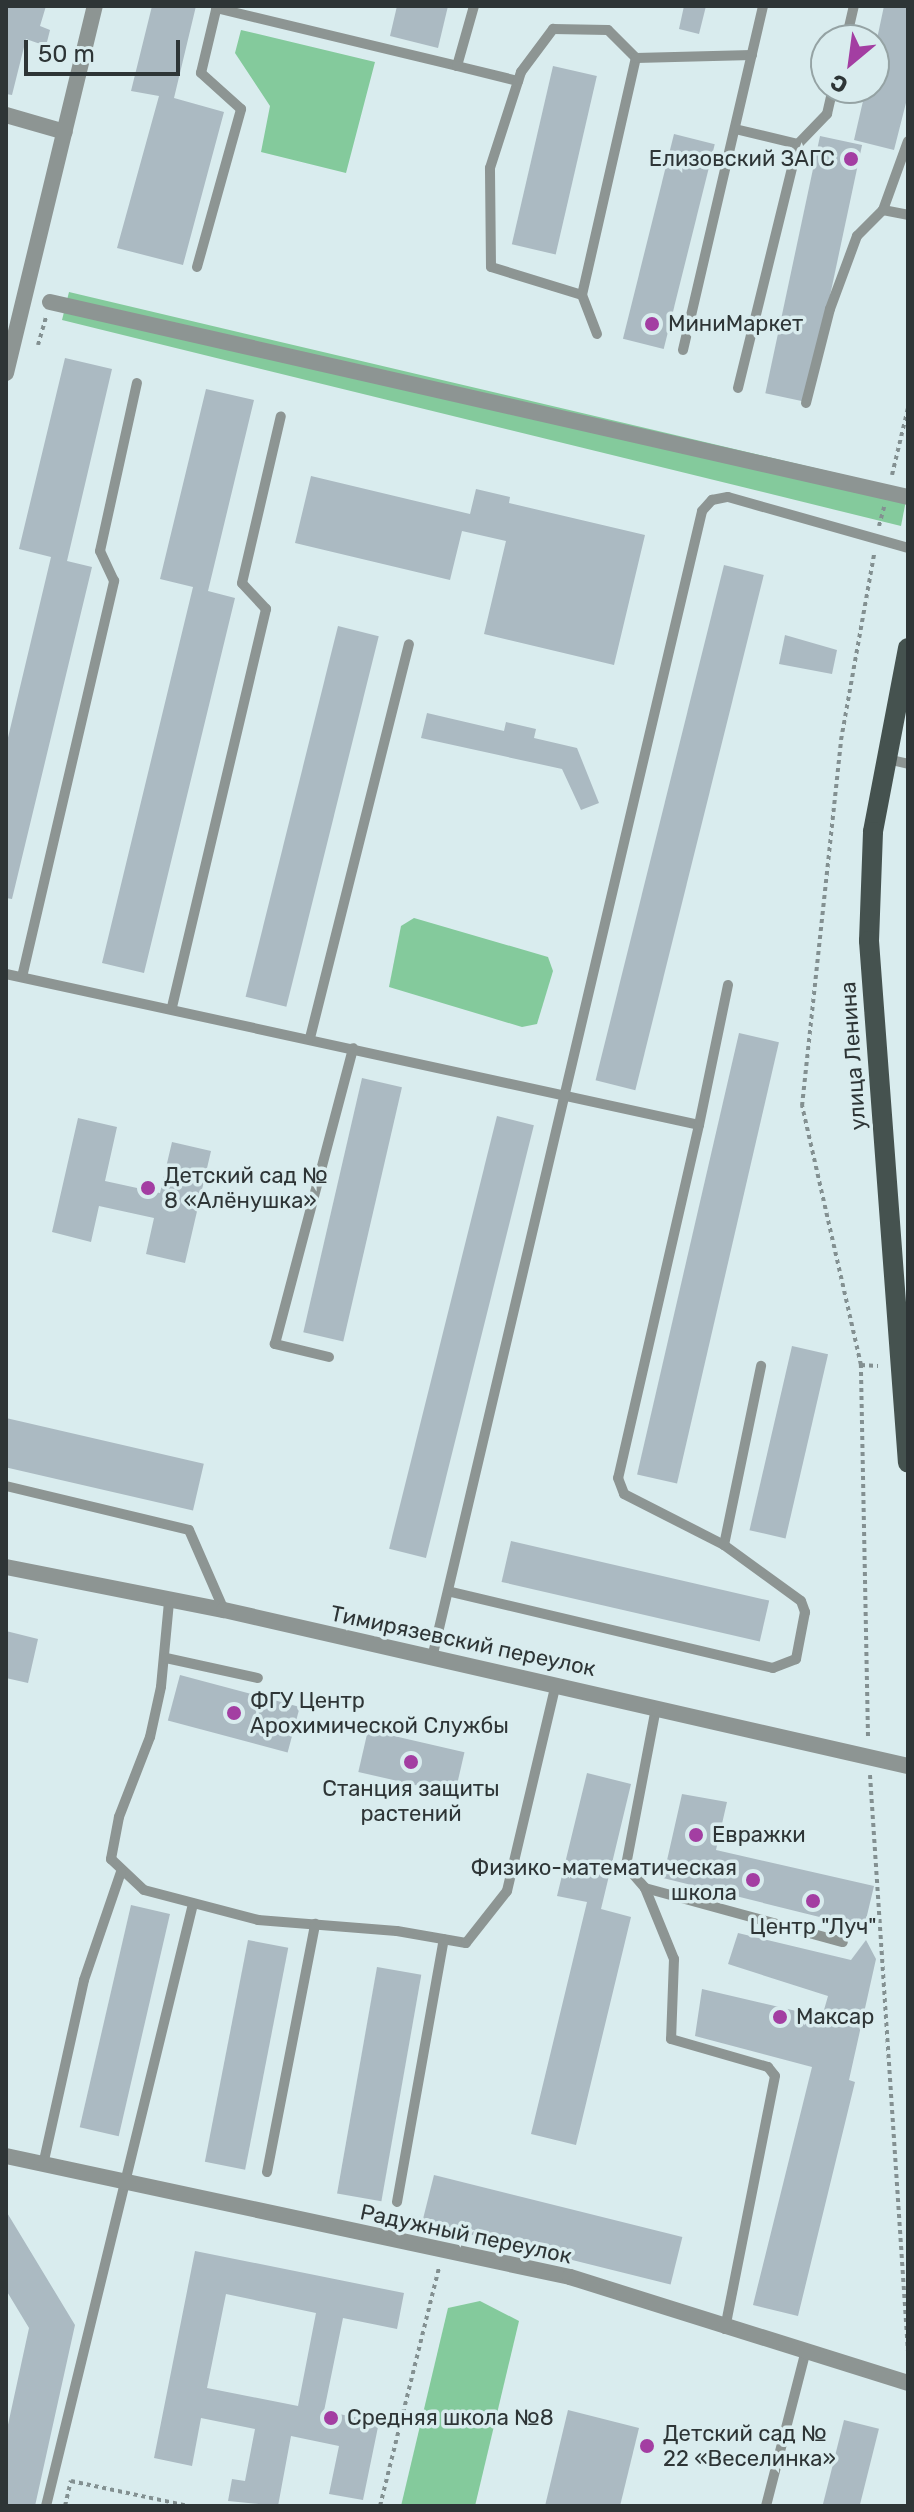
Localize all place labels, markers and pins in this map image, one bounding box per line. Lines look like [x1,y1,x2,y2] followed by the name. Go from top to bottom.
[649,146,835,172] place label: Елизовский ЗАГС
[842,150,860,168] marker: Елизовский ЗАГС
[668,311,803,337] place label: МиниМаркет
[643,315,661,333] marker: МиниМаркет
[164,1162,328,1214] place label: Детский сад № 8 «Алёнушка»
[139,1179,157,1197] marker: Детский сад № 8 «Алёнушка»
[250,1687,509,1738] place label: ФГУ Центр Арохимической Службы
[225,1704,243,1722] marker: ФГУ Центр Арохимической Службы
[402,1753,420,1771] marker: Станция защиты растений
[322,1775,500,1826] place label: Станция защиты растений
[712,1822,806,1848] place label: Евражки
[687,1826,705,1844] marker: Евражки
[471,1854,737,1906] place label: Физико-математическая школа
[744,1871,762,1889] marker: Физико-математическая школа
[804,1892,822,1910] marker: Центр "Луч"
[750,1914,876,1940] place label: Центр "Луч"
[796,2004,874,2030] place label: Максар
[771,2008,789,2026] marker: Максар
[347,2405,554,2431] place label: Средняя школа №8
[322,2409,340,2427] marker: Средняя школа №8
[663,2420,836,2472] place label: Детский сад № 22 «Веселинка»
[638,2437,656,2455] marker: Детский сад № 22 «Веселинка»

